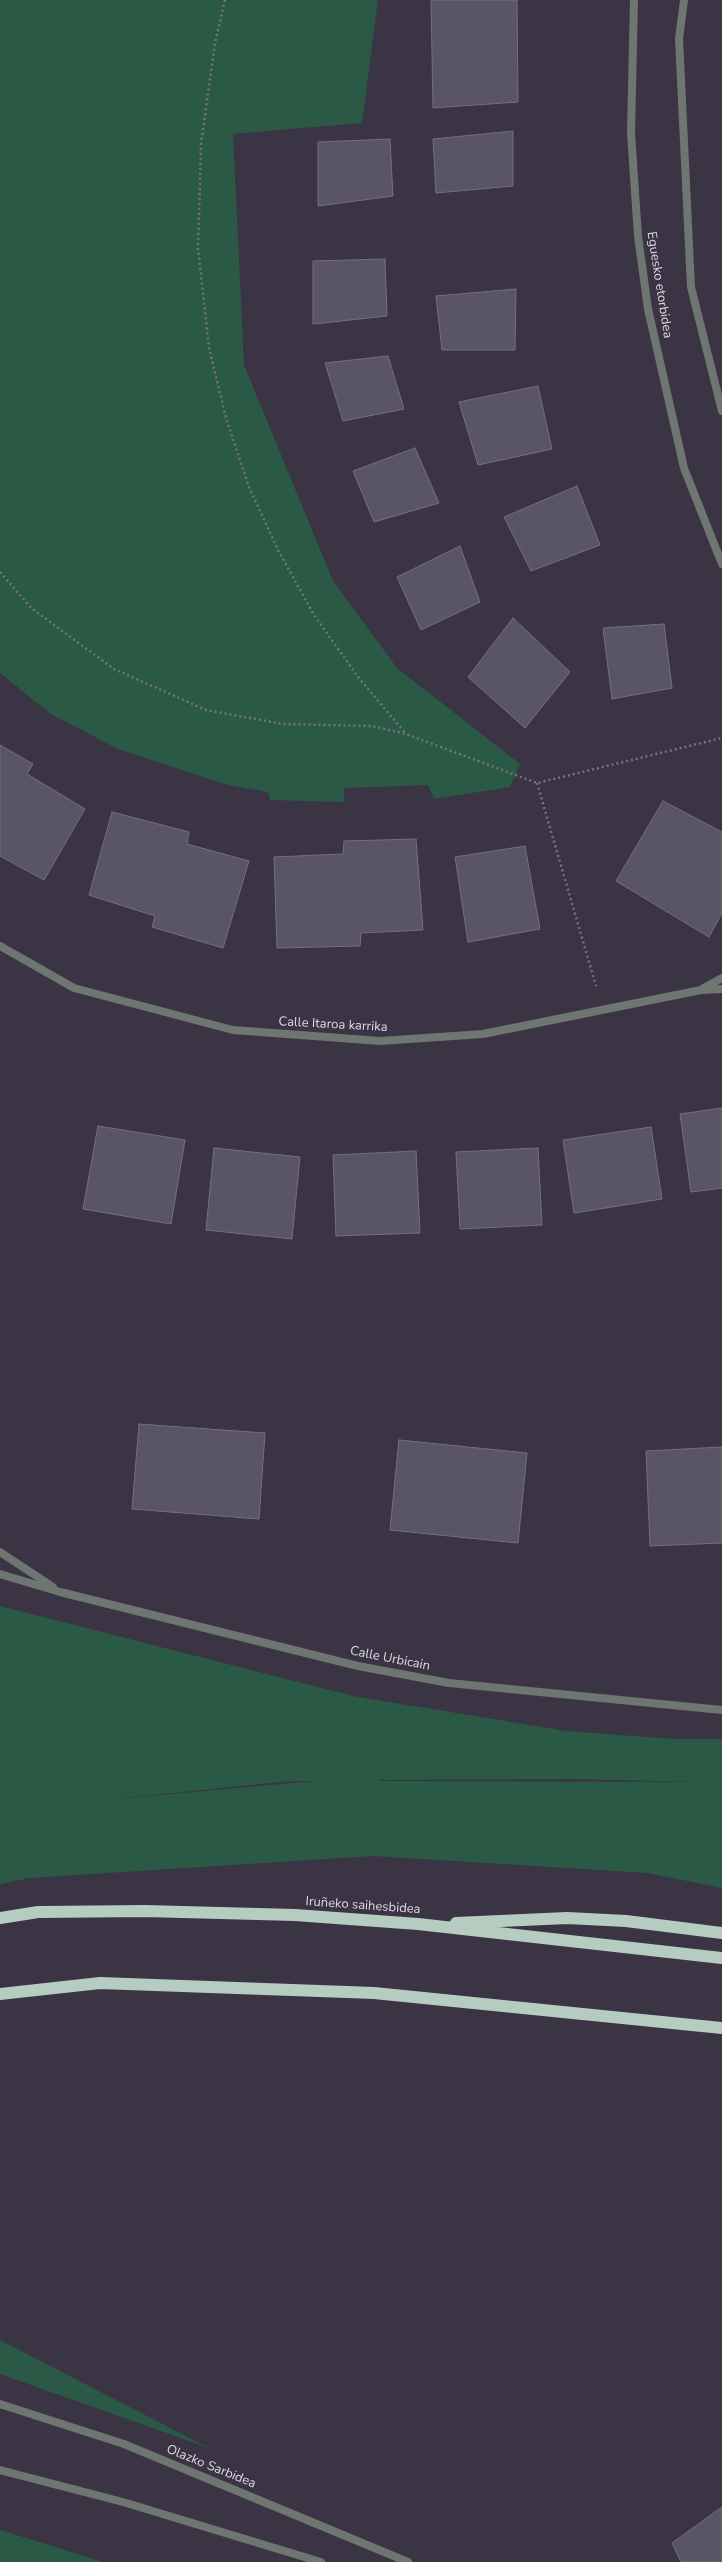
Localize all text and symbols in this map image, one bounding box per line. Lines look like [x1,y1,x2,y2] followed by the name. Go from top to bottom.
[643,231,675,339] street label: Eguesko etorbidea
[278,1014,388,1036] street label: Calle Itaroa karrika
[349,1644,431,1674] street label: Calle Urbicain
[305,1894,421,1918] street label: Iruñeko saihesbidea
[164,2442,258,2492] street label: Olazko Sarbidea

